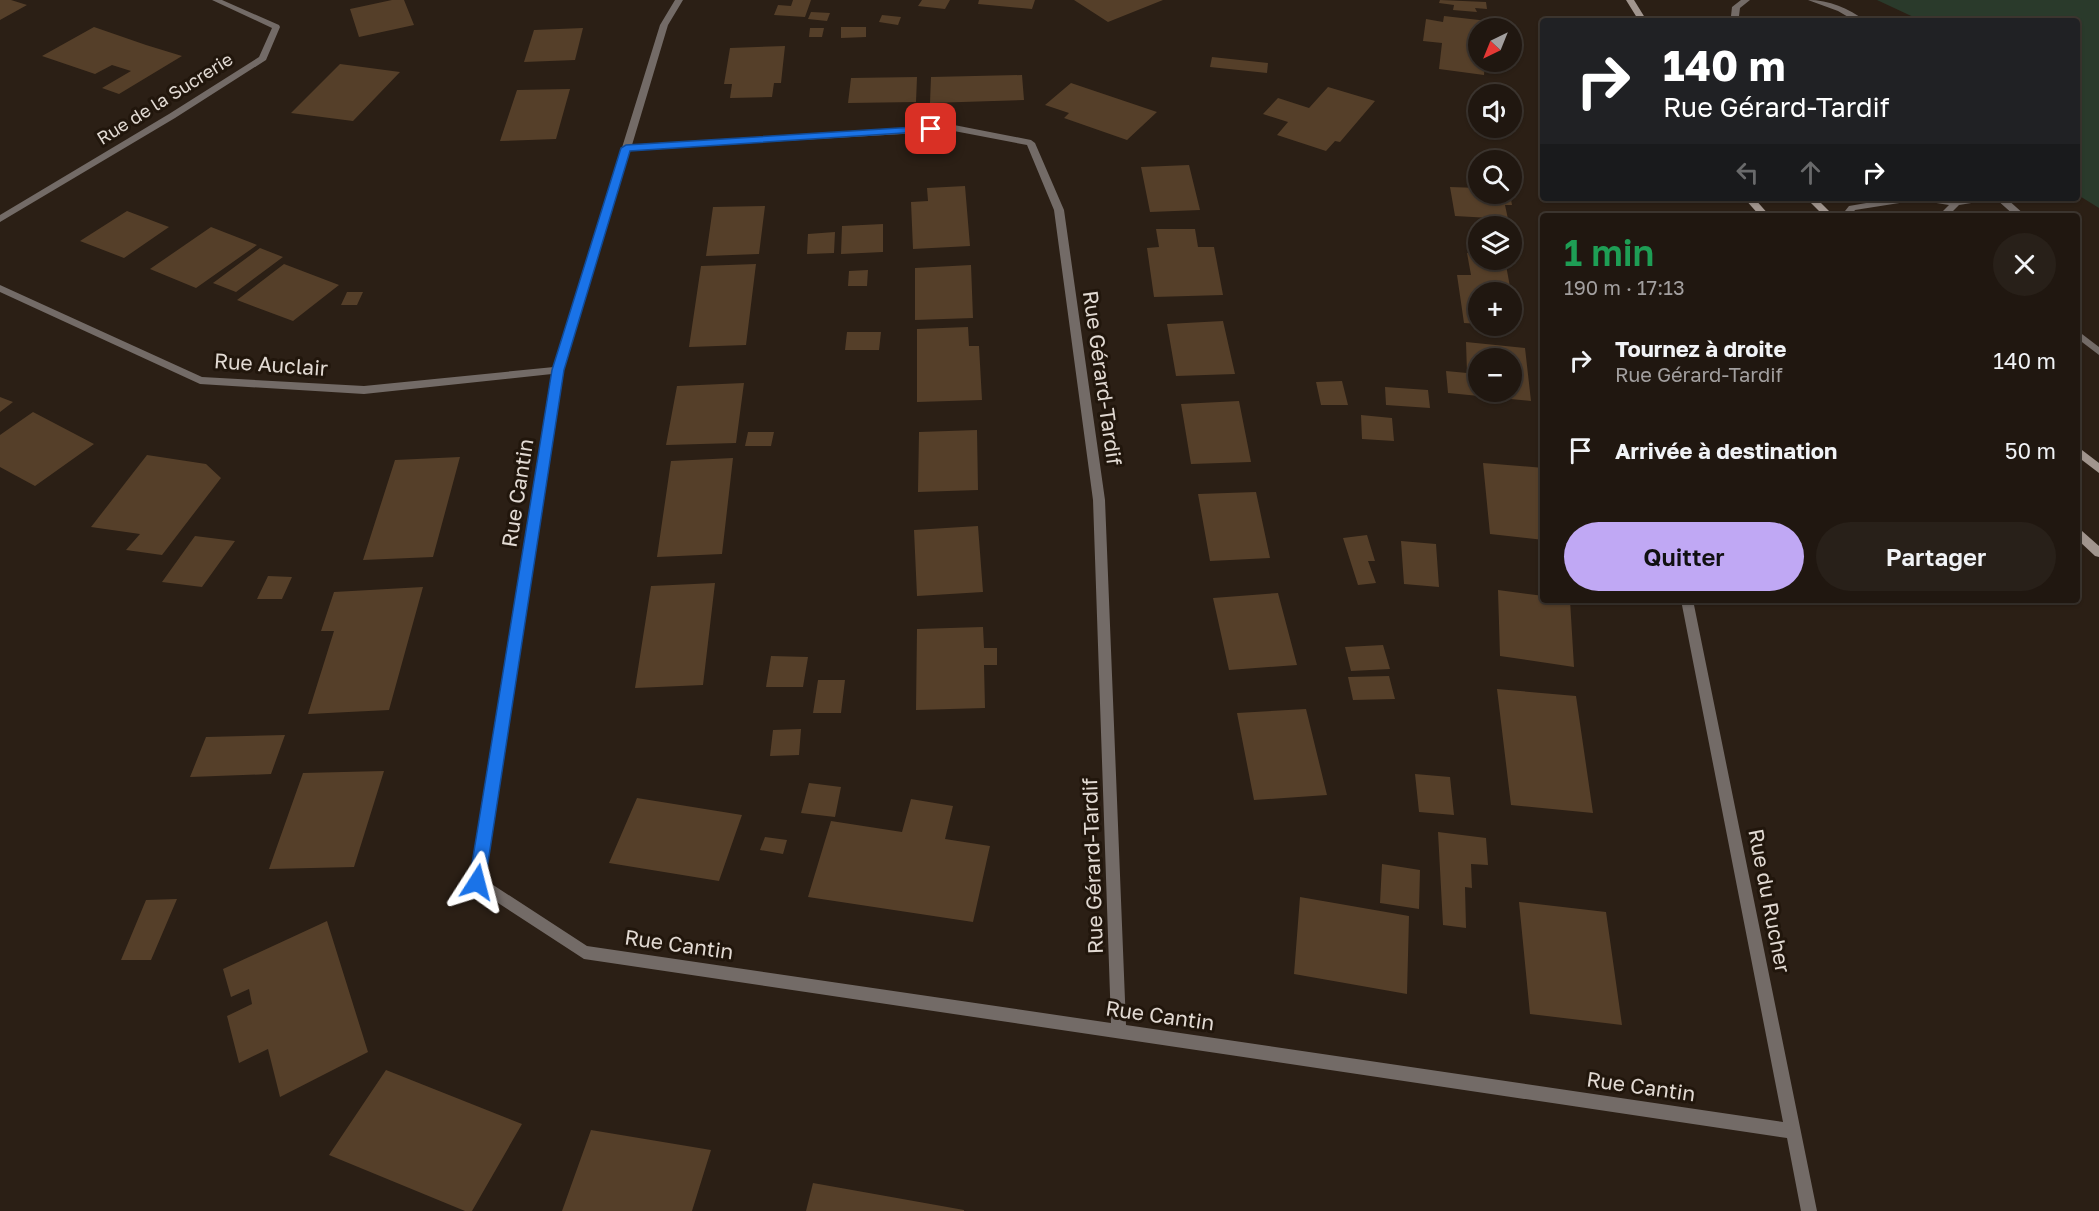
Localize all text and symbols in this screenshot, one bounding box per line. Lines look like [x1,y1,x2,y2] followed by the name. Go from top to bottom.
[1468,18,1522,72] north arrow
[1468,18,1522,402] map controls
[1663,40,1785,90] text: 140 m
[1564,42,1642,120] icon: right
[93,48,236,149] street label: Rue de la Sucrerie
[1468,84,1522,138] button: sound
[1663,91,1890,123] text: Rue Gérard-Tardif
[905,103,956,154] pin
[914,112,947,145] icon: arrive
[1468,150,1522,204] button: search
[1731,156,1764,189] icon: left
[1794,156,1827,189] icon: ahead
[1857,156,1890,189] icon: right
[1468,216,1522,270] button: layers
[1564,231,1654,274] text: 1 min
[1993,233,2056,296] button: close
[1564,275,1685,299] text: 190 m · 17:13
[1468,282,1522,336] button: +
[1078,289,1128,467] street label: Rue Gérard-Tardif
[1615,335,1786,362] text: Tournez à droite
[1564,344,1597,377] icon: right
[213,347,329,381] street label: Rue Auclair
[1993,347,2056,374] text: 140 m
[1468,348,1522,402] button: −
[1615,362,1783,386] text: Rue Gérard-Tardif
[1564,434,1597,467] icon: arrive
[496,437,538,549] street label: Rue Cantin
[1615,437,1837,464] text: Arrivée à destination
[2005,437,2056,464] text: 50 m
[1564,522,1804,591] button: Quitter
[1816,522,2056,591] button: Partager
[1076,777,1108,955] street label: Rue Gérard-Tardif
[1743,827,1797,975] street label: Rue du Rucher
[445,850,509,914] position arrow
[623,923,735,965] street label: Rue Cantin
[1104,994,1216,1036] street label: Rue Cantin
[1585,1065,1697,1107] street label: Rue Cantin

